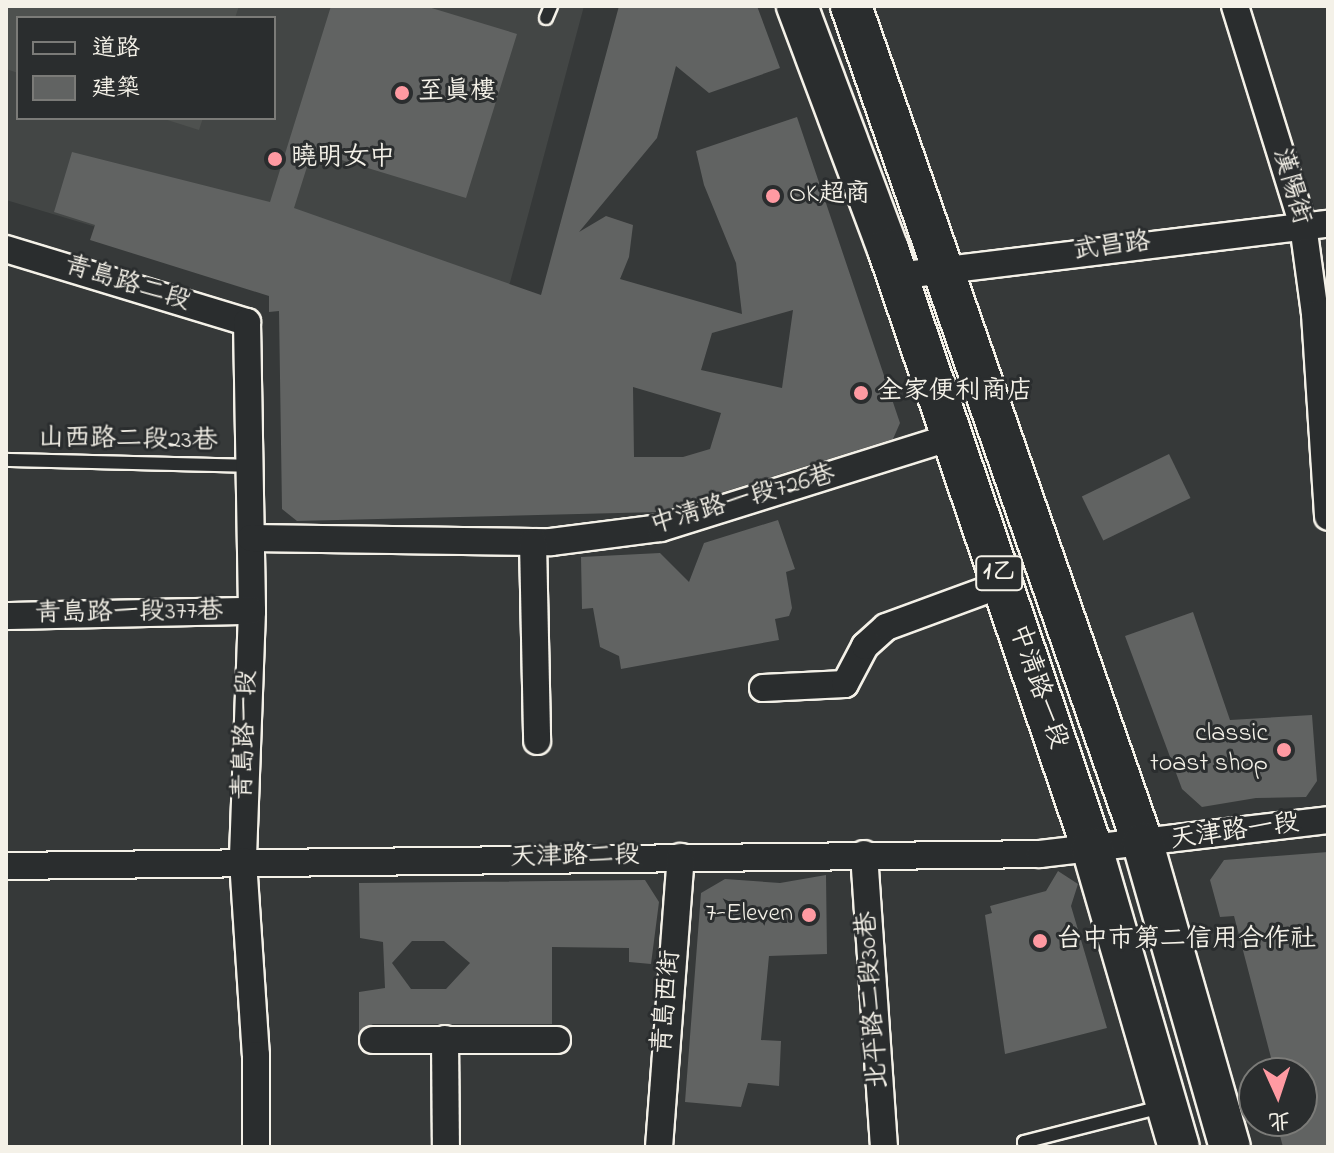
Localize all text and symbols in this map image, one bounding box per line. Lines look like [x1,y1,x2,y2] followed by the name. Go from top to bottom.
[16,16,276,120] legend
[92,32,140,67] text: 道路
[92,72,140,107] text: 建築
[418,77,496,109] place label: 至真樓
[393,84,411,102] marker: 至真樓
[291,143,395,175] place label: 曉明女中
[1264,145,1316,229] street label: 漢陽街
[266,150,284,168] marker: 曉明女中
[789,180,871,212] place label: OK超商
[764,187,782,205] marker: OK超商
[1071,228,1153,268] street label: 武昌路
[60,251,194,319] street label: 青島路二段
[877,377,1033,409] place label: 全家便利商店
[852,384,870,402] marker: 全家便利商店
[38,424,218,458] street label: 山西路二段23巷
[647,460,839,542] street label: 中清路一段726巷
[975,553,1023,593] road number: 1乙
[35,597,223,631] street label: 青島路一段377巷
[1001,620,1073,754] street label: 中清路一段
[229,669,265,801] street label: 青島路一段
[1150,719,1268,780] place label: classic toast shop
[1275,741,1293,759] marker: classic toast shop
[1168,809,1302,857] street label: 天津路一段
[510,841,640,875] street label: 天津路二段
[705,899,793,931] place label: 7-Eleven
[800,906,818,924] marker: 7-Eleven
[852,910,896,1090] street label: 北平路二段30巷
[1056,925,1316,957] place label: 台中市第二信用合作社
[1031,932,1049,950] marker: 台中市第二信用合作社
[648,949,688,1055] street label: 青島西街
[1238,1057,1318,1137] north arrow
[1267,1102,1291,1136] text: 北

